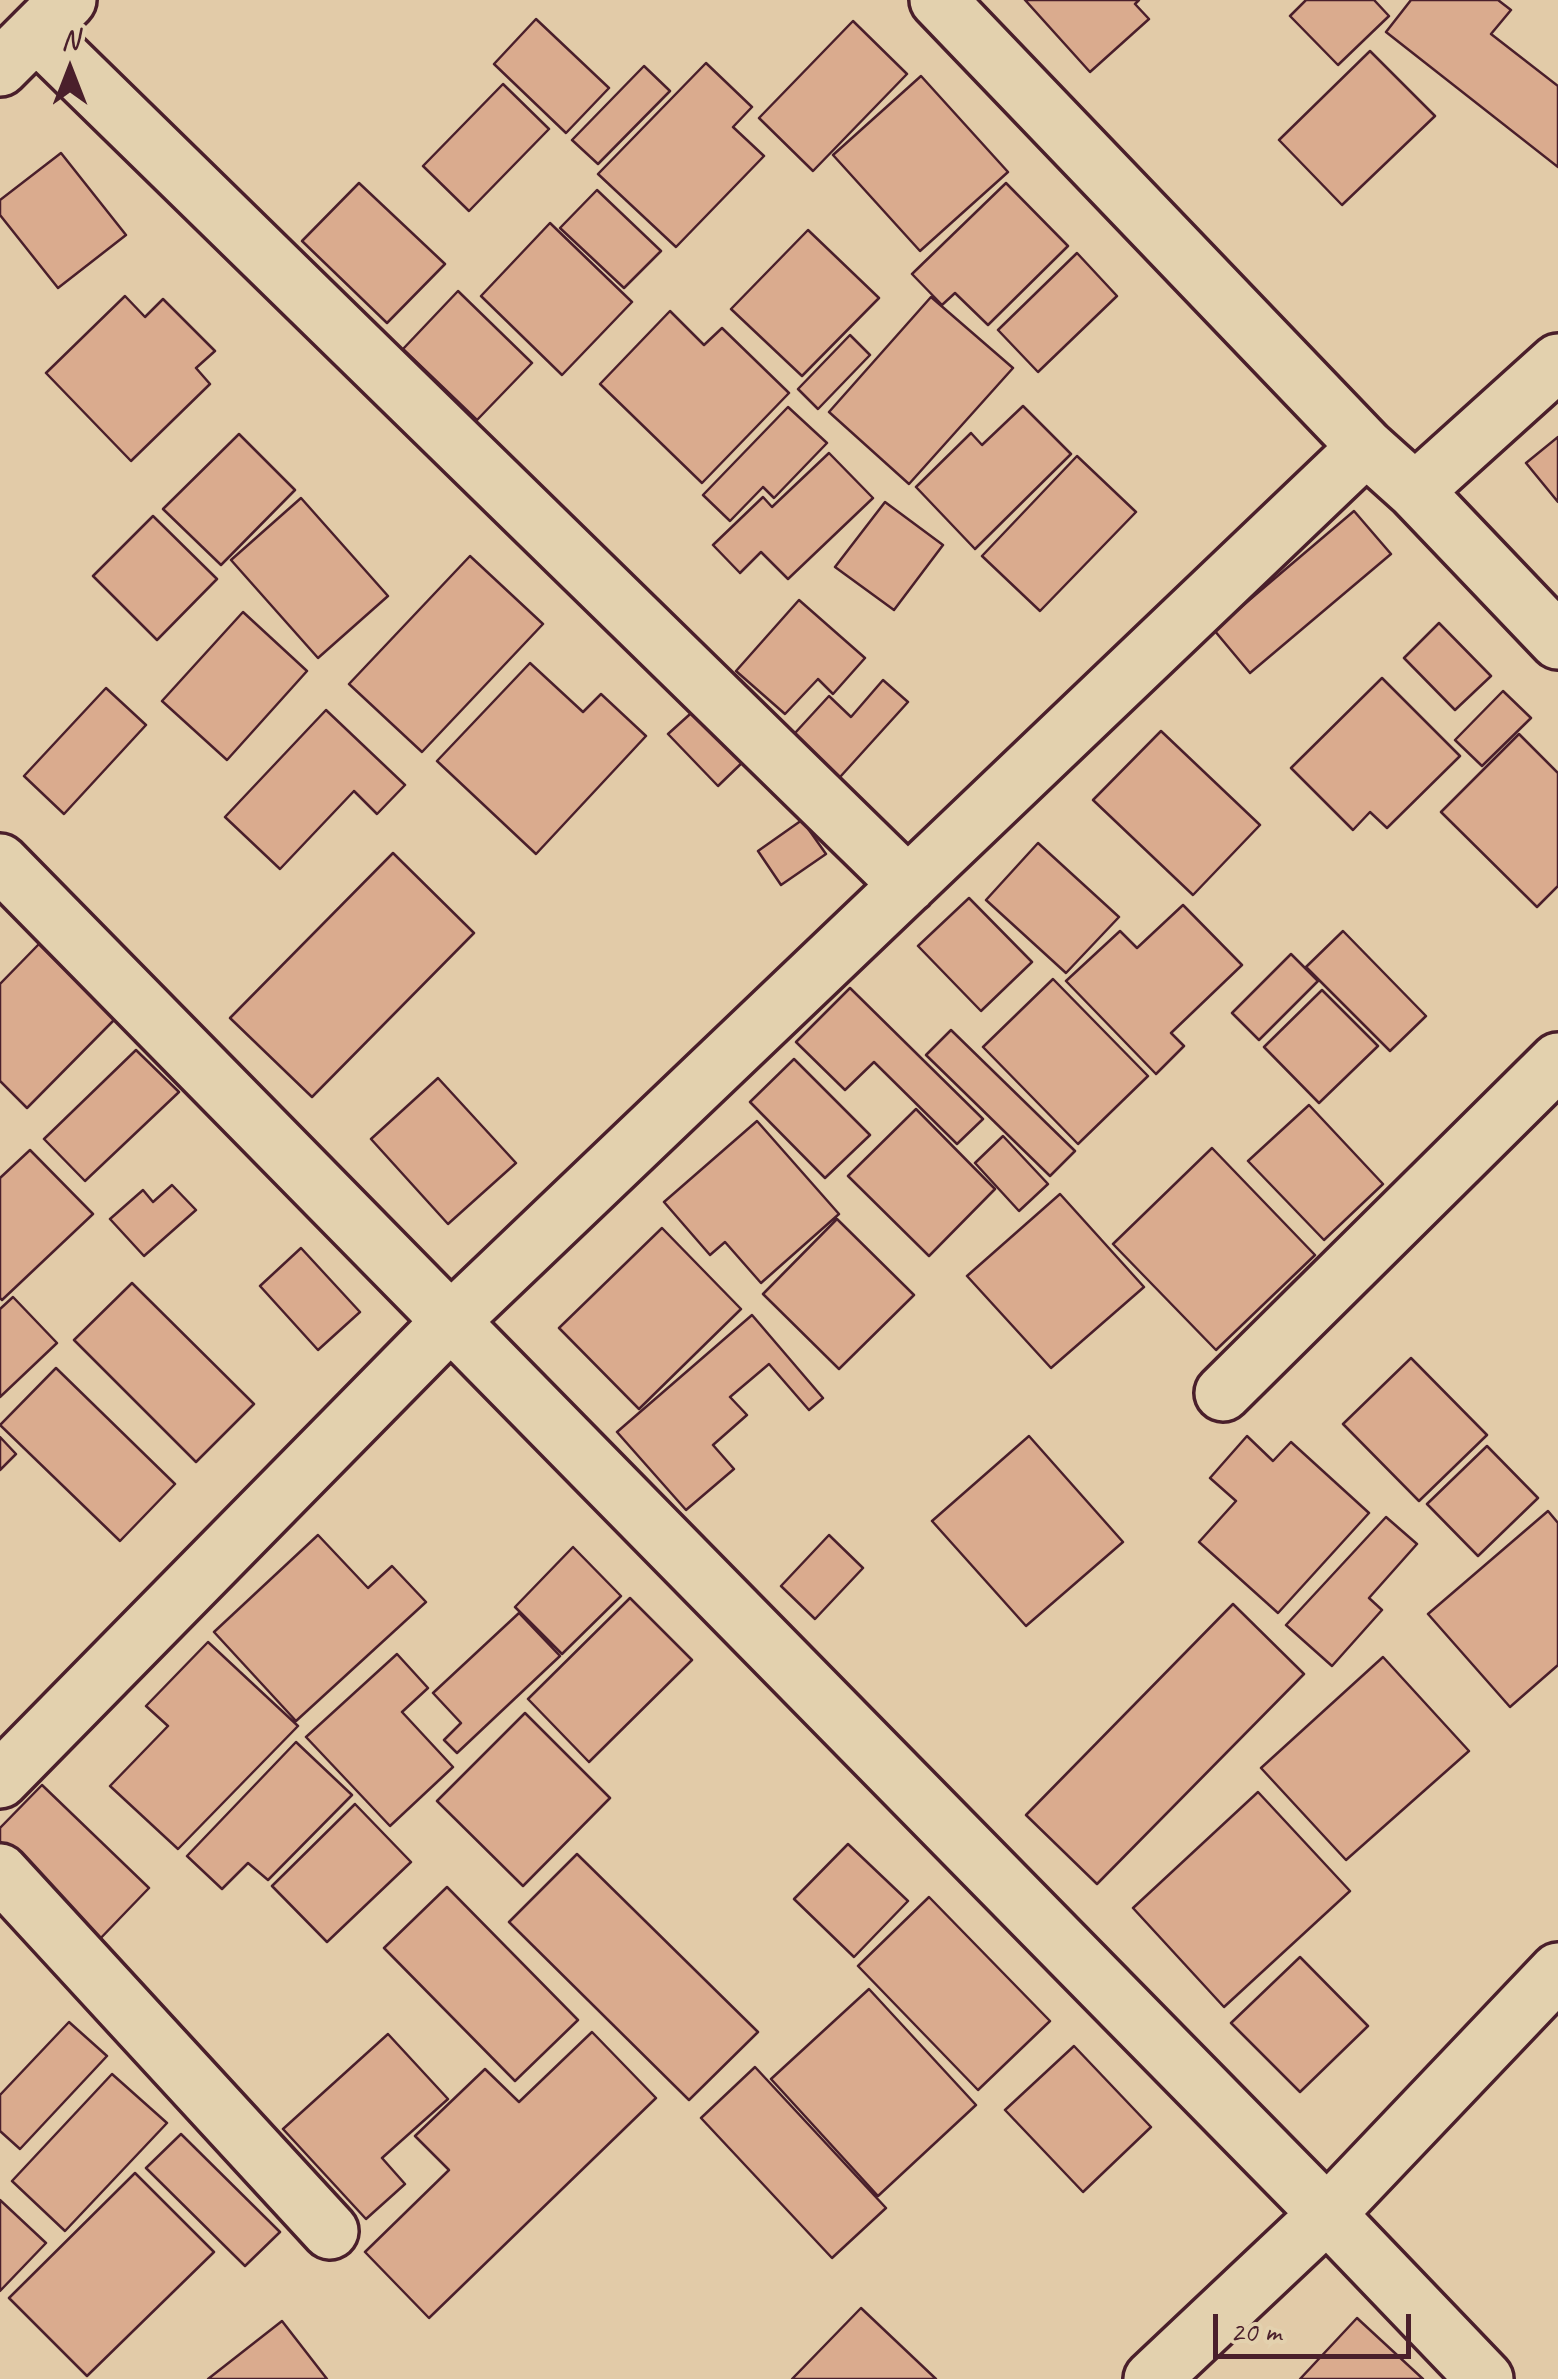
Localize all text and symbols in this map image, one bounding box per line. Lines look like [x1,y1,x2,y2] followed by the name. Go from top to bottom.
[20,20,120,120] north arrow
[61,22,79,57] text: N
[1218,2294,1416,2356] scale bar
[1230,2312,1281,2350] text: 20 m

